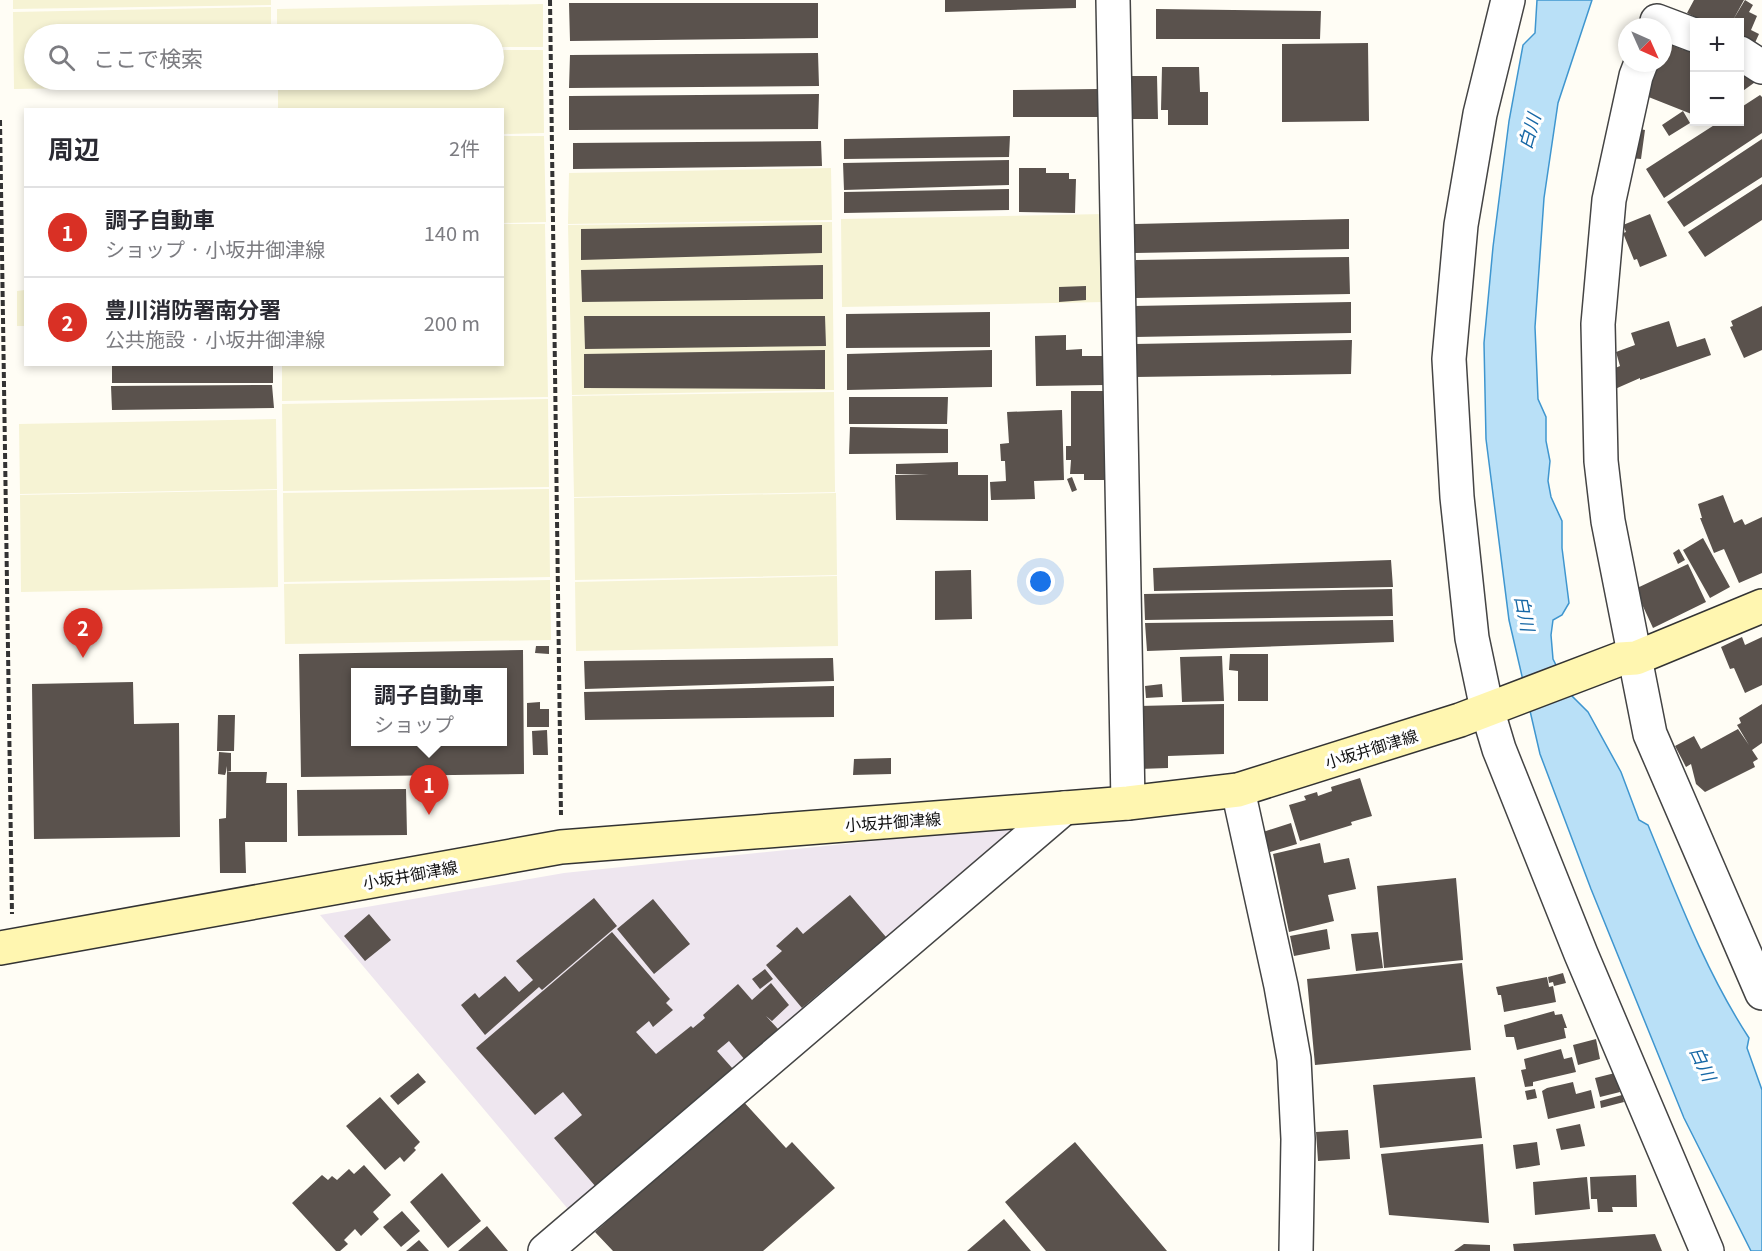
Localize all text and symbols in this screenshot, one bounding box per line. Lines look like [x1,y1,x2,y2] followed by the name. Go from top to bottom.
[1618,18,1672,72] north arrow
[1690,18,1744,126] map controls
[1690,18,1744,72] button: +
[24,24,504,90] search box
[45,41,78,74] icon: search
[93,41,203,73] text: ここで検索
[1690,72,1744,126] button: −
[1511,108,1546,152] water label: 白川
[48,129,100,166] text: 周辺
[449,133,480,162] text: 2件
[105,202,215,234] text: 調子自動車
[62,218,73,247] text: 1
[424,218,480,247] text: 140 m
[105,234,325,263] text: ショップ · 小坂井御津線
[105,292,281,324] text: 豊川消防署南分署
[62,308,73,337] text: 2
[424,308,480,337] text: 200 m
[105,324,325,353] text: 公共施設 · 小坂井御津線
[1026,567,1055,596] your location
[1510,593,1543,635] water label: 白川
[64,608,103,658] pin: 2
[351,668,507,746] popup
[374,677,484,709] text: 調子自動車
[374,709,454,738] text: ショップ
[1322,722,1420,774] street label: 小坂井御津線
[410,766,448,815] pin: 1
[844,806,942,836] street label: 小坂井御津線
[361,854,459,894] street label: 小坂井御津線
[1685,1041,1724,1087] water label: 白川

